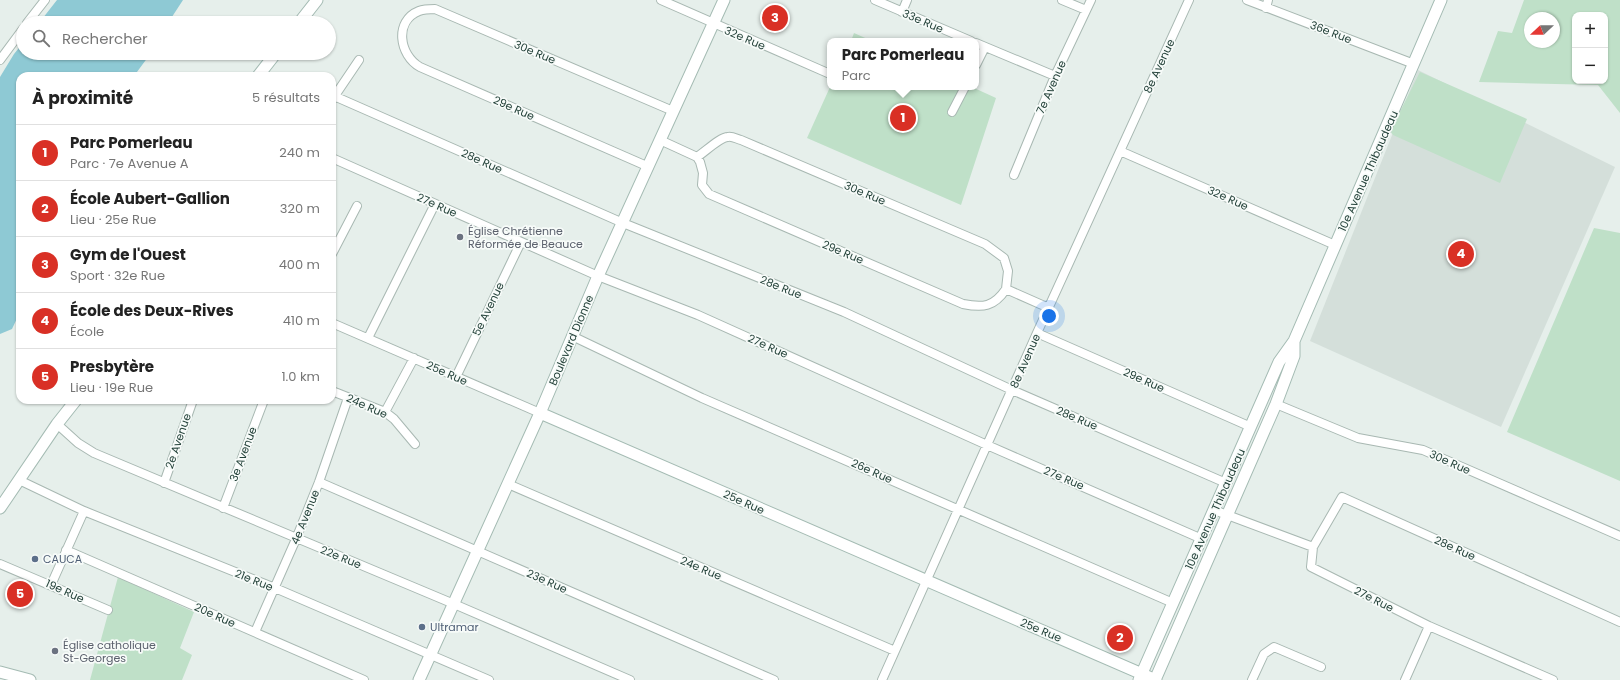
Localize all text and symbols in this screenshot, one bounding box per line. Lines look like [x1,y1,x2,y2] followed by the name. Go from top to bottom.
[762,3,788,33] pin: 3
[900,5,946,37] street label: 33e Rue
[1524,12,1560,48] north arrow
[1572,12,1608,84] map controls
[1572,12,1608,48] button: +
[16,16,336,60] search box
[1308,17,1354,47] street label: 36e Rue
[722,22,768,54] street label: 32e Rue
[30,27,52,49] icon: search
[62,28,148,49] text: Rechercher
[512,36,558,68] street label: 30e Rue
[1139,36,1179,96] street label: 8e Avenue
[827,38,979,90] popup
[842,44,964,65] text: Parc Pomerleau
[1572,48,1608,84] button: −
[1032,58,1070,116] street label: 7e Avenue
[842,66,871,85] text: Parc
[32,86,133,110] text: À proximité
[252,88,320,107] text: 5 résultats
[491,92,537,124] street label: 29e Rue
[890,103,916,133] pin: 1
[1334,108,1402,234] street label: 10e Avenue Thibaudeau
[70,132,193,153] text: Parc Pomerleau
[43,143,47,162] text: 1
[279,143,320,162] text: 240 m
[459,145,505,177] street label: 28e Rue
[70,154,188,173] text: Parc · 7e Avenue A
[842,177,888,209] street label: 30e Rue
[1205,182,1251,214] street label: 32e Rue
[70,188,230,209] text: École Aubert-Gallion
[414,189,460,221] street label: 27e Rue
[41,199,49,218] text: 2
[280,199,320,218] text: 320 m
[70,210,156,229] text: Lieu · 25e Rue
[468,223,583,252] place label: Église Chrétienne Réformée de Beauce
[455,232,465,242] marker: Église Chrétienne Réformée de Beauce
[820,236,866,268] street label: 29e Rue
[1448,239,1474,269] pin: 4
[70,244,186,265] text: Gym de l'Ouest
[41,255,49,274] text: 3
[279,255,320,274] text: 400 m
[70,266,165,285] text: Sport · 32e Rue
[758,271,804,303] street label: 28e Rue
[468,279,508,339] street label: 5e Avenue
[545,292,597,388] street label: Boulevard Dionne
[70,300,234,321] text: École des Deux-Rives
[1039,306,1059,326] your location
[41,311,49,330] text: 4
[283,311,320,330] text: 410 m
[70,322,104,341] text: École
[745,330,791,362] street label: 27e Rue
[1006,331,1044,391] street label: 8e Avenue
[70,356,154,377] text: Presbytère
[424,357,470,389] street label: 25e Rue
[1121,364,1167,396] street label: 29e Rue
[41,367,49,386] text: 5
[281,367,320,386] text: 1.0 km
[70,378,153,397] text: Lieu · 19e Rue
[344,390,390,422] street label: 24e Rue
[1054,402,1100,434] street label: 28e Rue
[161,411,195,471] street label: 2e Avenue
[225,424,261,484] street label: 3e Avenue
[1181,446,1249,572] street label: 10e Avenue Thibaudeau
[1427,446,1473,478] street label: 30e Rue
[849,455,895,487] street label: 26e Rue
[1041,462,1087,494] street label: 27e Rue
[721,486,767,518] street label: 25e Rue
[287,487,323,547] street label: 4e Avenue
[1432,532,1478,564] street label: 28e Rue
[318,542,364,573] street label: 22e Rue
[43,551,83,567] place label: CAUCA
[678,552,724,584] street label: 24e Rue
[30,554,40,564] marker: CAUCA
[232,565,276,595] street label: 21e Rue
[524,565,570,597] street label: 23e Rue
[43,575,87,607] street label: 19e Rue
[7,579,33,609] pin: 5
[1351,582,1397,616] street label: 27e Rue
[192,599,238,631] street label: 20e Rue
[1018,614,1064,646] street label: 25e Rue
[430,619,479,635] place label: Ultramar
[417,622,427,632] marker: Ultramar
[1107,623,1133,653] pin: 2
[63,637,156,666] place label: Église catholique St-Georges
[50,646,60,656] marker: Église catholique St-Georges

